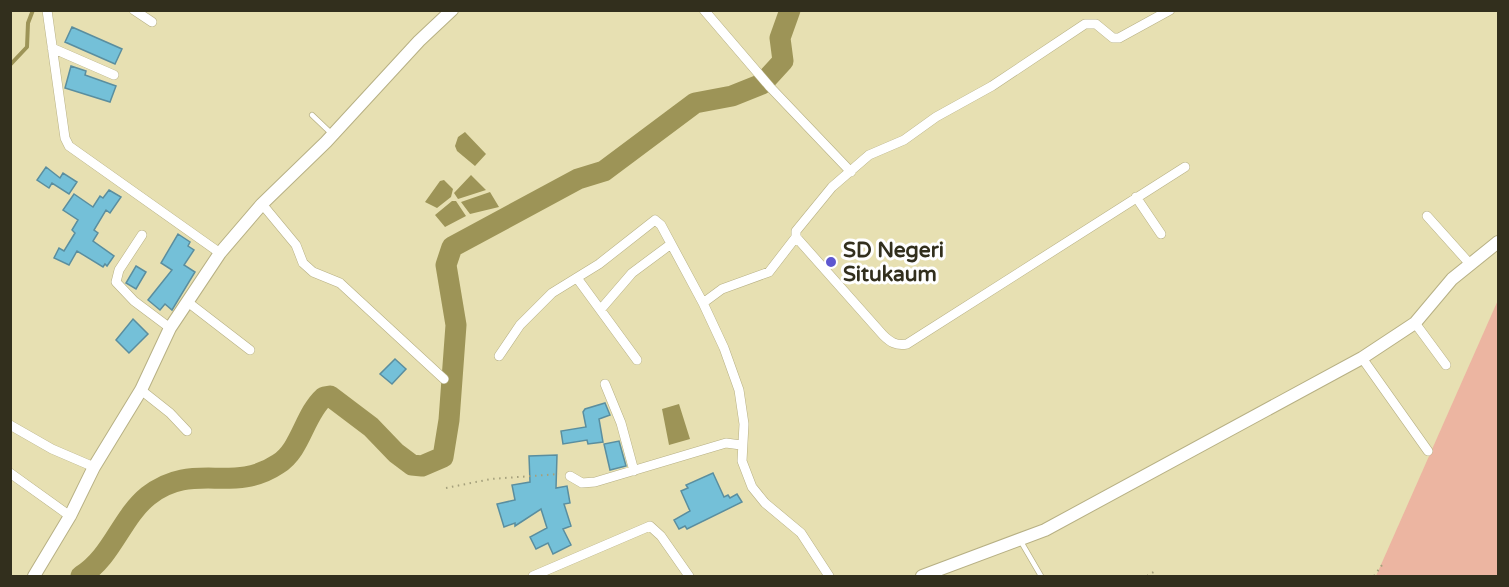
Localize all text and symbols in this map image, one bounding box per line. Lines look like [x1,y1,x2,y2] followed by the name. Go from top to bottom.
[843,238,944,287] place label: SD Negeri Situkaum
[824,255,838,269] marker: SD Negeri Situkaum

